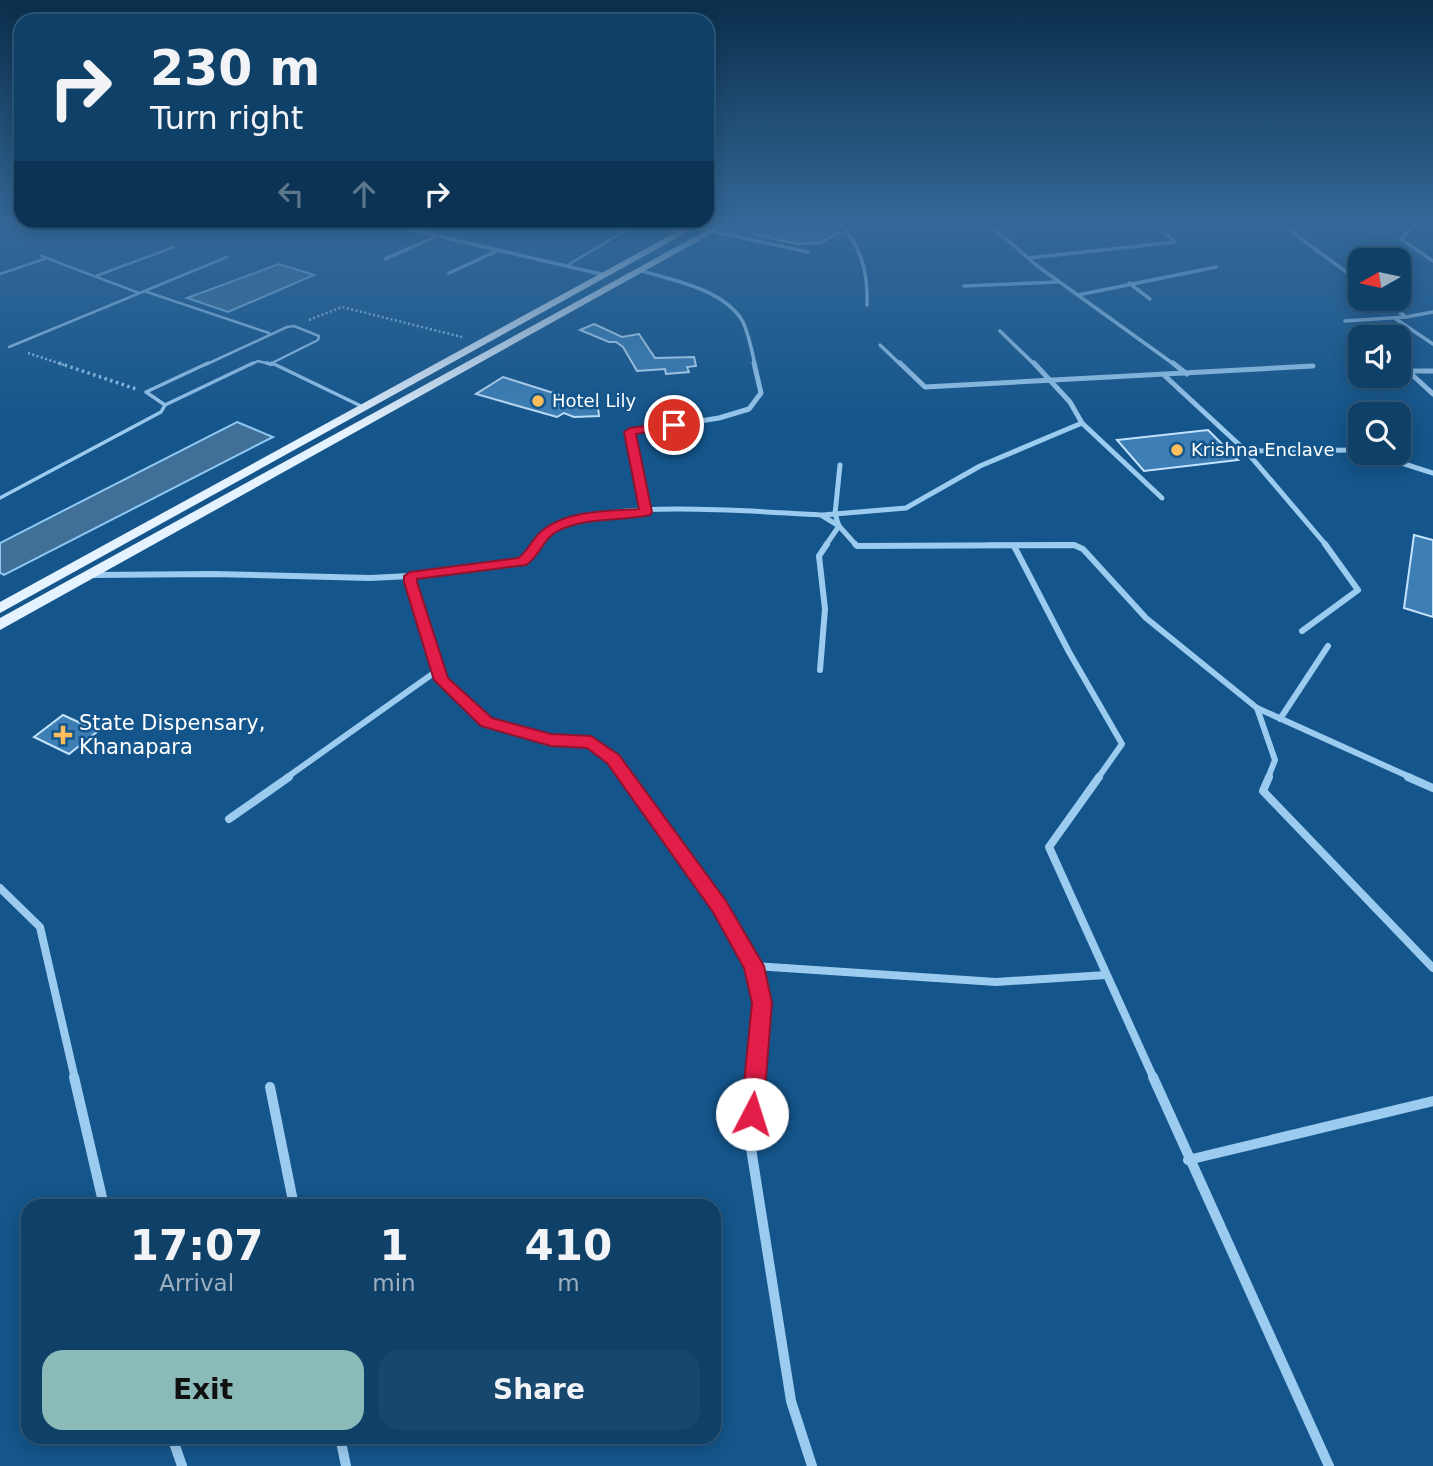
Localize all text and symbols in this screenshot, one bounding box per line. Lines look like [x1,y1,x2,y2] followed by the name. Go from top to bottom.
[150,40,320,97] text: 230 m
[35,42,126,133] icon: right
[150,99,303,137] text: Turn right
[272,175,310,213] icon: left
[345,175,383,213] icon: ahead
[418,175,456,213] icon: right
[1348,248,1410,312] north arrow
[1348,248,1411,465] map controls
[1348,325,1411,388] button: sound
[552,390,636,411] place label: Hotel Lily
[530,393,546,409] marker: Hotel Lily
[644,395,704,455] pin
[1348,402,1411,465] button: search
[655,406,693,444] icon: arrive
[1191,439,1335,460] place label: Krishna Enclave
[1169,442,1185,458] marker: Krishna Enclave
[79,711,265,759] place label: State Dispensary, Khanapara
[53,725,73,745] marker: State Dispensary, Khanapara
[715,1077,789,1151] position arrow
[130,1221,264,1270] text: 17:07
[379,1221,409,1270] text: 1
[525,1221,612,1270] text: 410
[159,1270,234,1296] text: Arrival
[372,1270,416,1296] text: min
[557,1270,580,1296] text: m
[42,1350,364,1430] button: Exit
[378,1350,700,1430] button: Share

